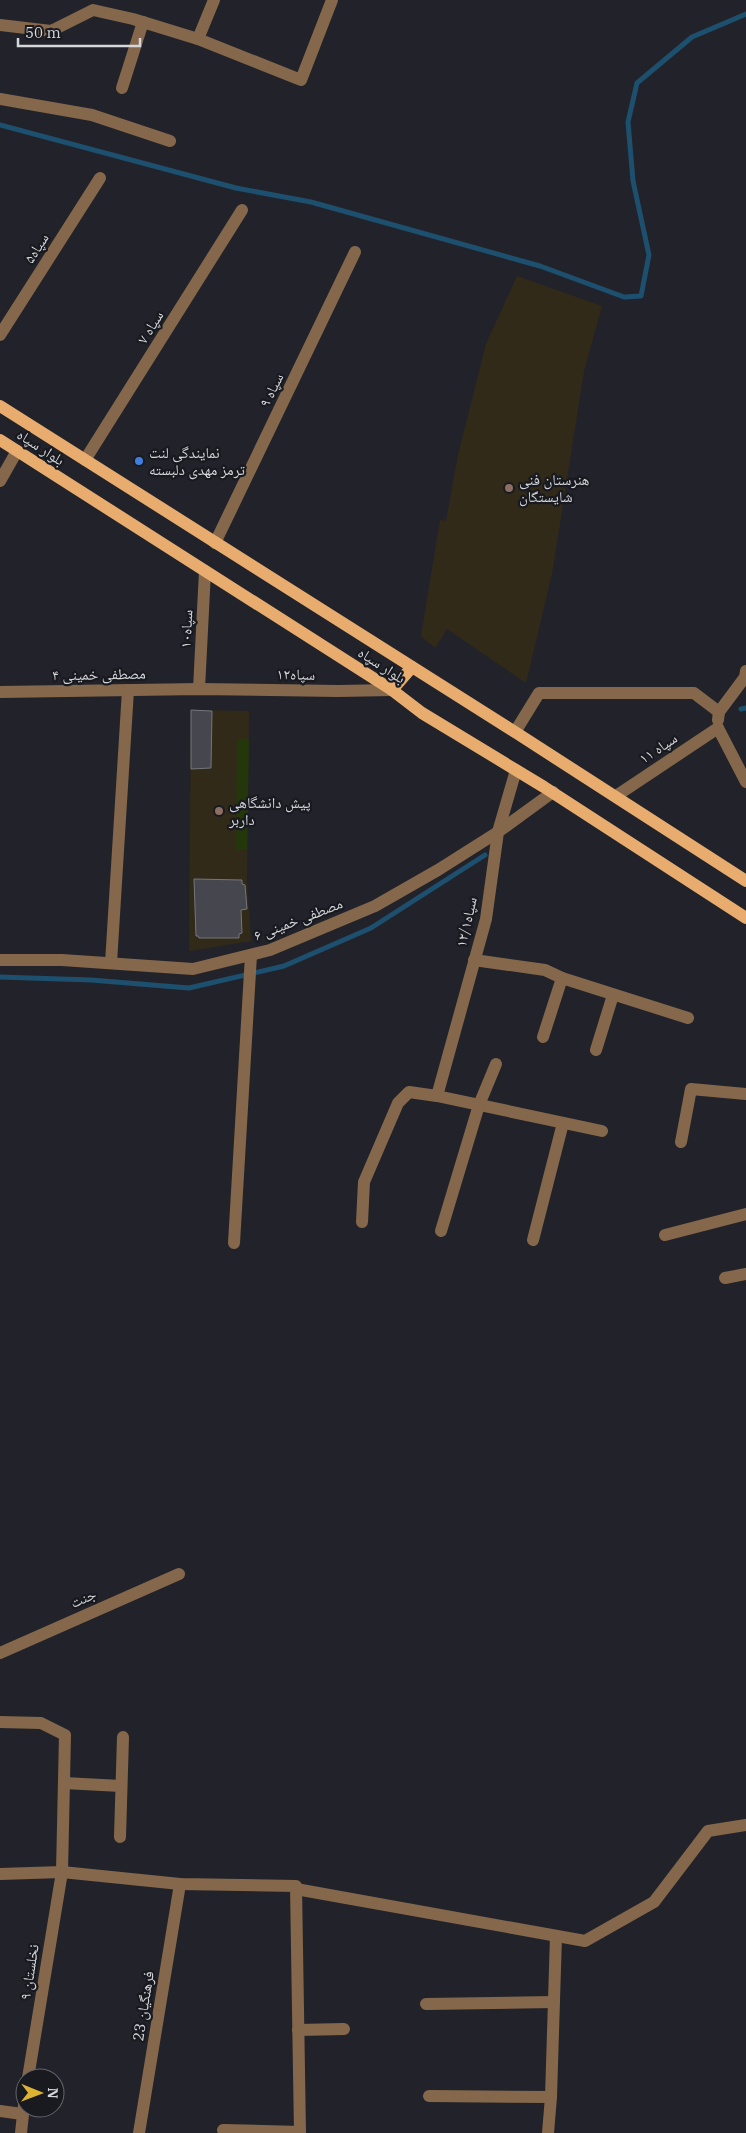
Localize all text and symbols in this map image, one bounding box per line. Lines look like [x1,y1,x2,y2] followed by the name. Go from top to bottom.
[18,15,140,47] scale bar
[25,23,61,42] text: 50 m
[19,229,53,267] street label: سپاه۵
[133,307,168,347] street label: سپاه ۷
[255,370,287,410] street label: سپاه ۹
[14,425,68,469] street label: بلوار سپاه
[149,443,245,480] place label: نمایندگی لنت ترمز مهدی دلبسته
[133,455,145,467] marker: نمایندگی لنت ترمز مهدی دلبسته
[519,470,589,507] place label: هنرستان فنی شایستگان
[503,482,515,494] marker: هنرستان فنی شایستگان
[176,609,197,649] street label: سپاه۱۰
[355,643,409,687] street label: بلوار سپاه
[52,664,146,685] street label: مصطفی خمینی ۴
[276,664,316,684] street label: سپاه۱۲
[635,728,681,768] street label: سپاه ۱۱
[228,793,311,829] place label: پیش دانشگاهی داربر
[213,805,225,817] marker: پیش دانشگاهی داربر
[251,893,346,946] street label: مصطفی خمینی ۶
[451,895,481,949] street label: سپاه۱۲/۱
[67,1584,99,1612] street label: جنت
[15,1943,44,2001] street label: نخلستان ۹
[128,1970,159,2043] street label: فرهنگیان 23
[15,2068,65,2118] north arrow
[44,2088,62,2099] text: N

